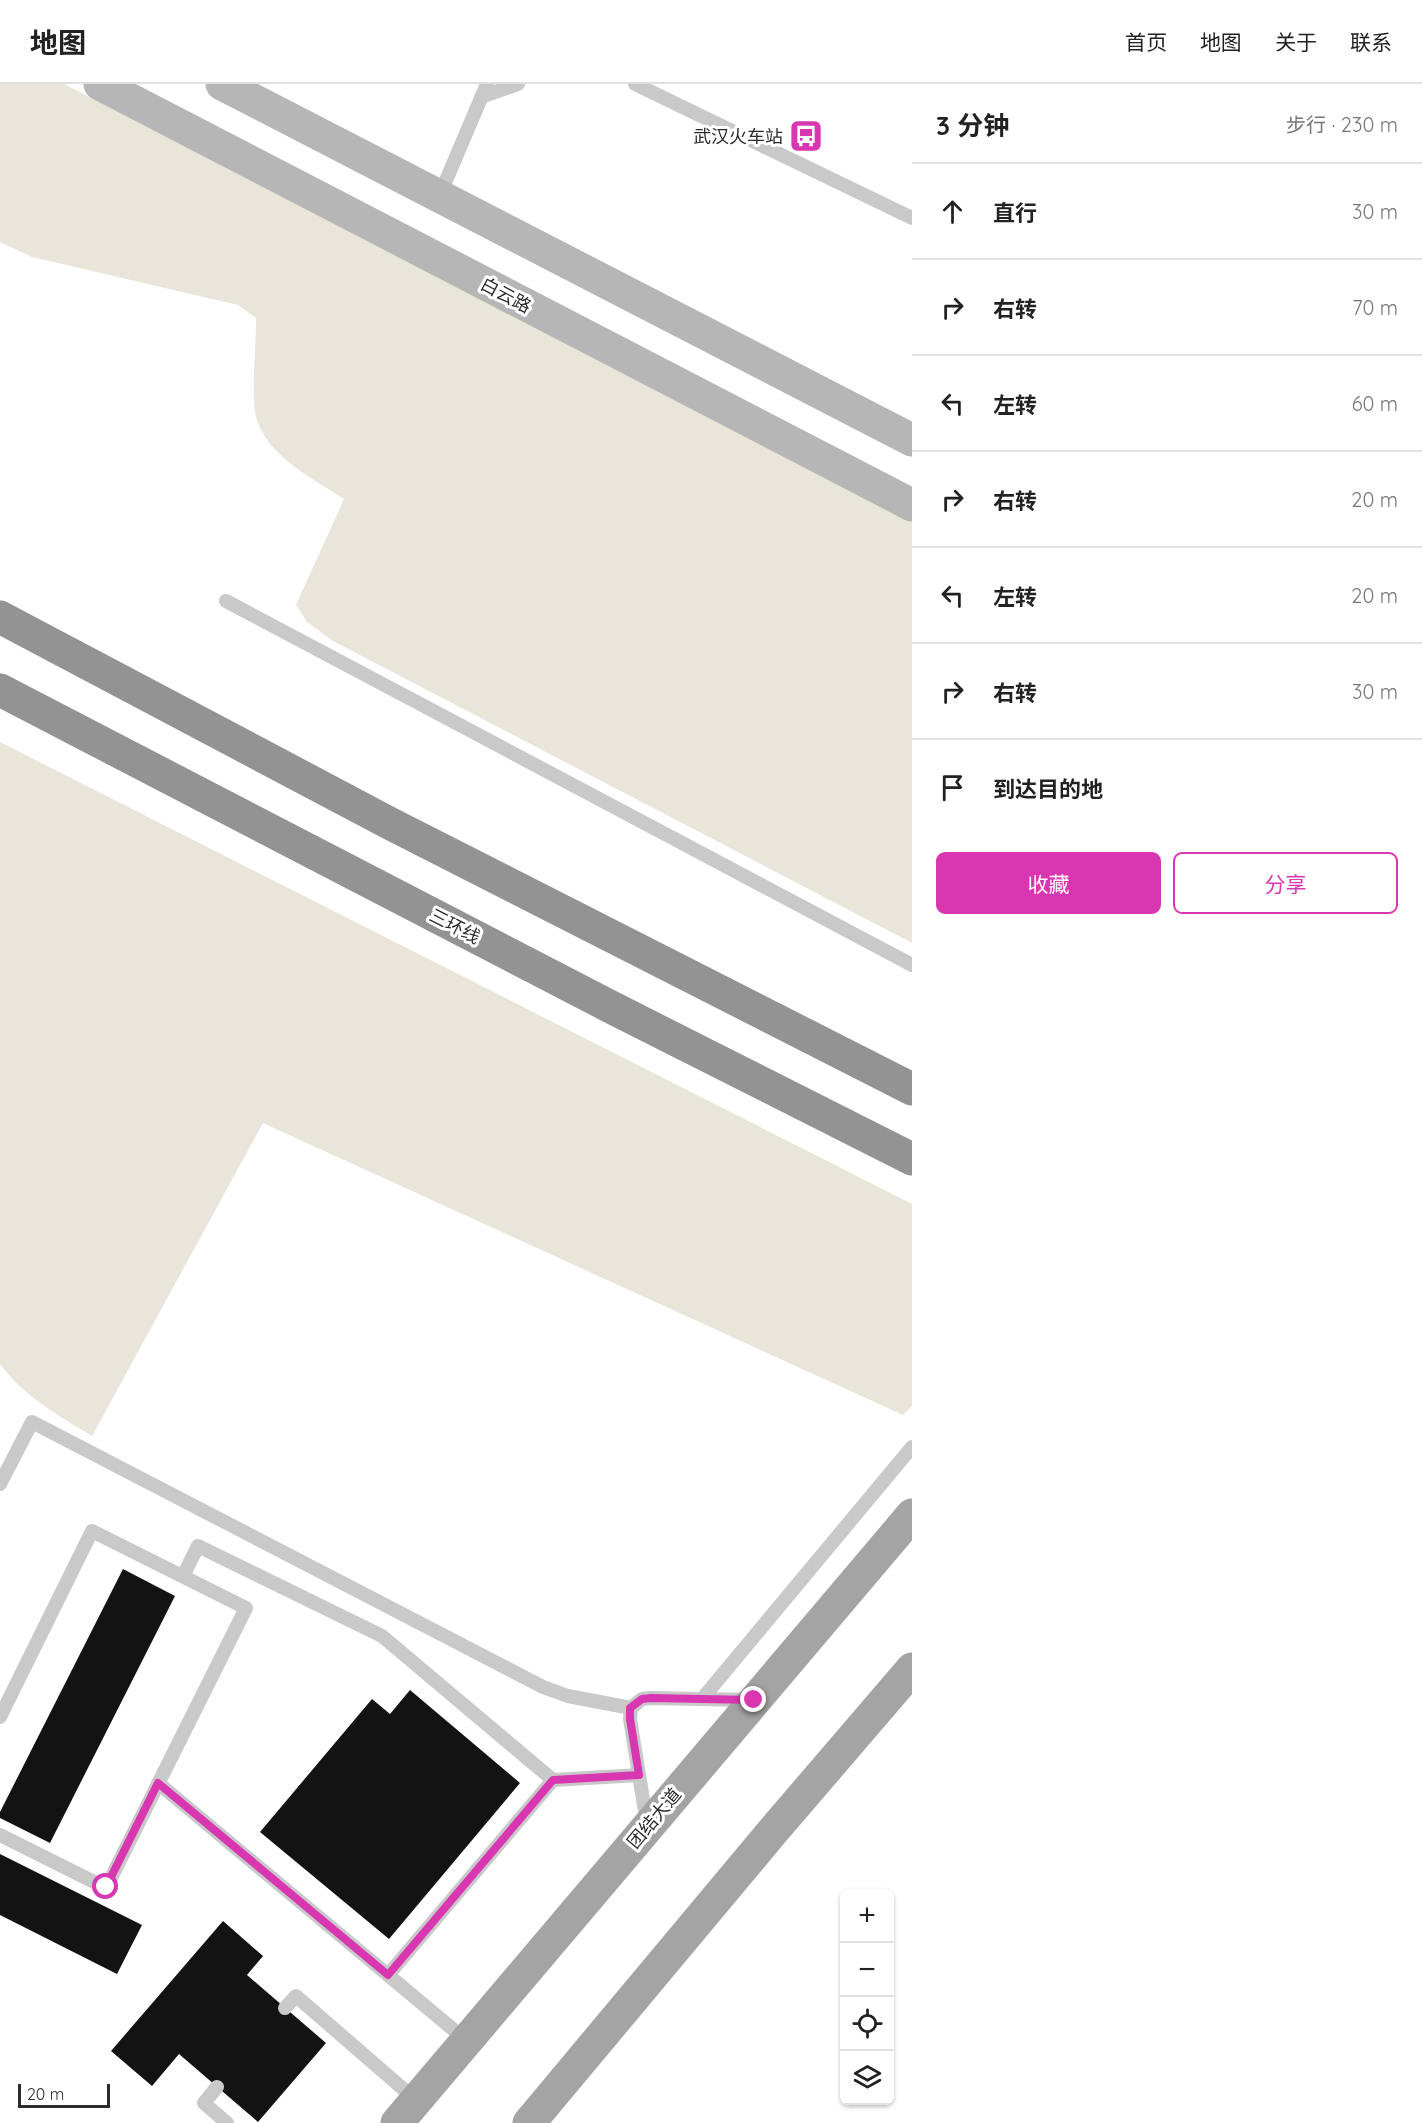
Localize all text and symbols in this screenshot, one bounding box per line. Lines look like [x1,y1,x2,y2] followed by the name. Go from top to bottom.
[30,25,86,60] text: 地图
[1125,29,1167,55] text: 首页
[1200,29,1242,55] text: 地图
[1275,29,1317,55] text: 关于
[1350,29,1392,55] text: 联系
[936,109,1009,142] text: 3 分钟
[1286,112,1398,137] text: 步行 · 230 m
[788,118,824,154] bus stop icon: 武汉火车站
[693,125,783,148] place label: 武汉火车站
[936,195,969,228] icon: ahead
[993,199,1037,227] text: 直行
[1352,199,1398,224] text: 30 m
[477,272,535,318] street label: 白云路
[936,291,969,324] icon: right
[993,295,1037,323] text: 右转
[1352,295,1398,320] text: 70 m
[936,387,969,420] icon: left
[993,391,1037,419] text: 左转
[1352,391,1398,416] text: 60 m
[936,483,969,516] icon: right
[993,487,1037,515] text: 右转
[1351,487,1398,512] text: 20 m
[936,579,969,612] icon: left
[993,583,1037,611] text: 左转
[1351,583,1398,608] text: 20 m
[936,675,969,708] icon: right
[993,679,1037,707] text: 右转
[1352,679,1398,704] text: 30 m
[936,771,969,804] icon: arrive
[993,775,1103,803] text: 到达目的地
[936,852,1161,914] button: 收藏
[1173,852,1398,914] button: 分享
[426,903,484,949] street label: 三环线
[740,1686,766,1712] route end
[622,1783,686,1853] street label: 团结大道
[92,1873,118,1899] route start
[840,1889,894,2105] map controls
[840,1889,894,1943] button: +
[840,1943,894,1997] button: −
[840,1997,894,2051] button: locate
[840,2051,894,2105] button: layers
[18,2081,110,2108] scale bar
[27,2084,64,2104] text: 20 m

